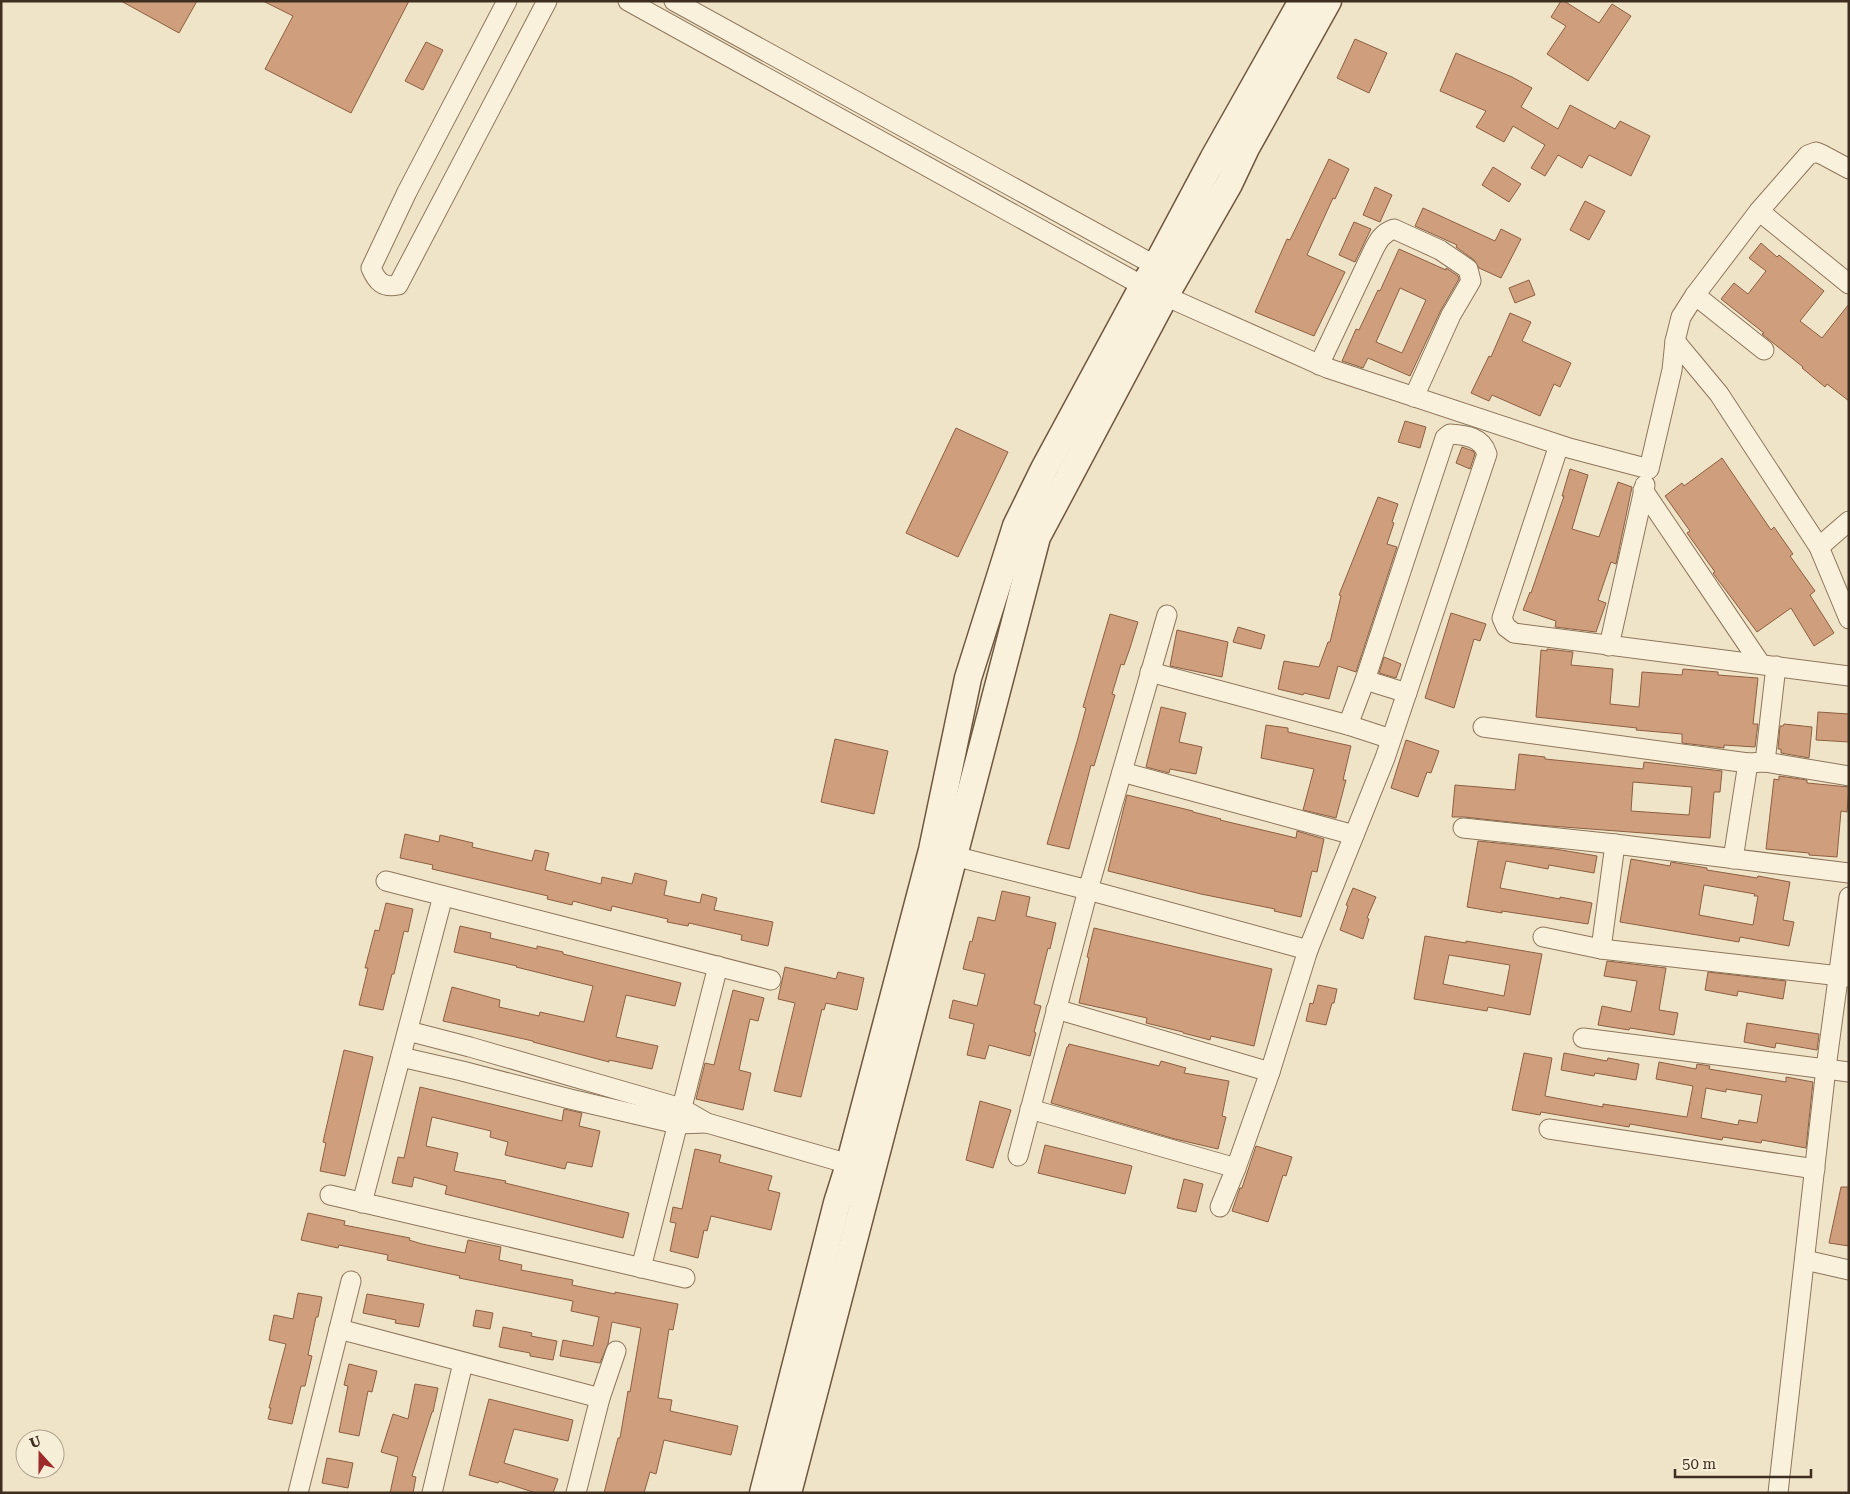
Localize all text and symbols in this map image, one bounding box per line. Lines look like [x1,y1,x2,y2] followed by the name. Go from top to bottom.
[15,1429,65,1479] north arrow
[27,1432,43,1451] text: U
[1675,1446,1811,1478] scale bar
[1682,1455,1717,1473] text: 50 m

